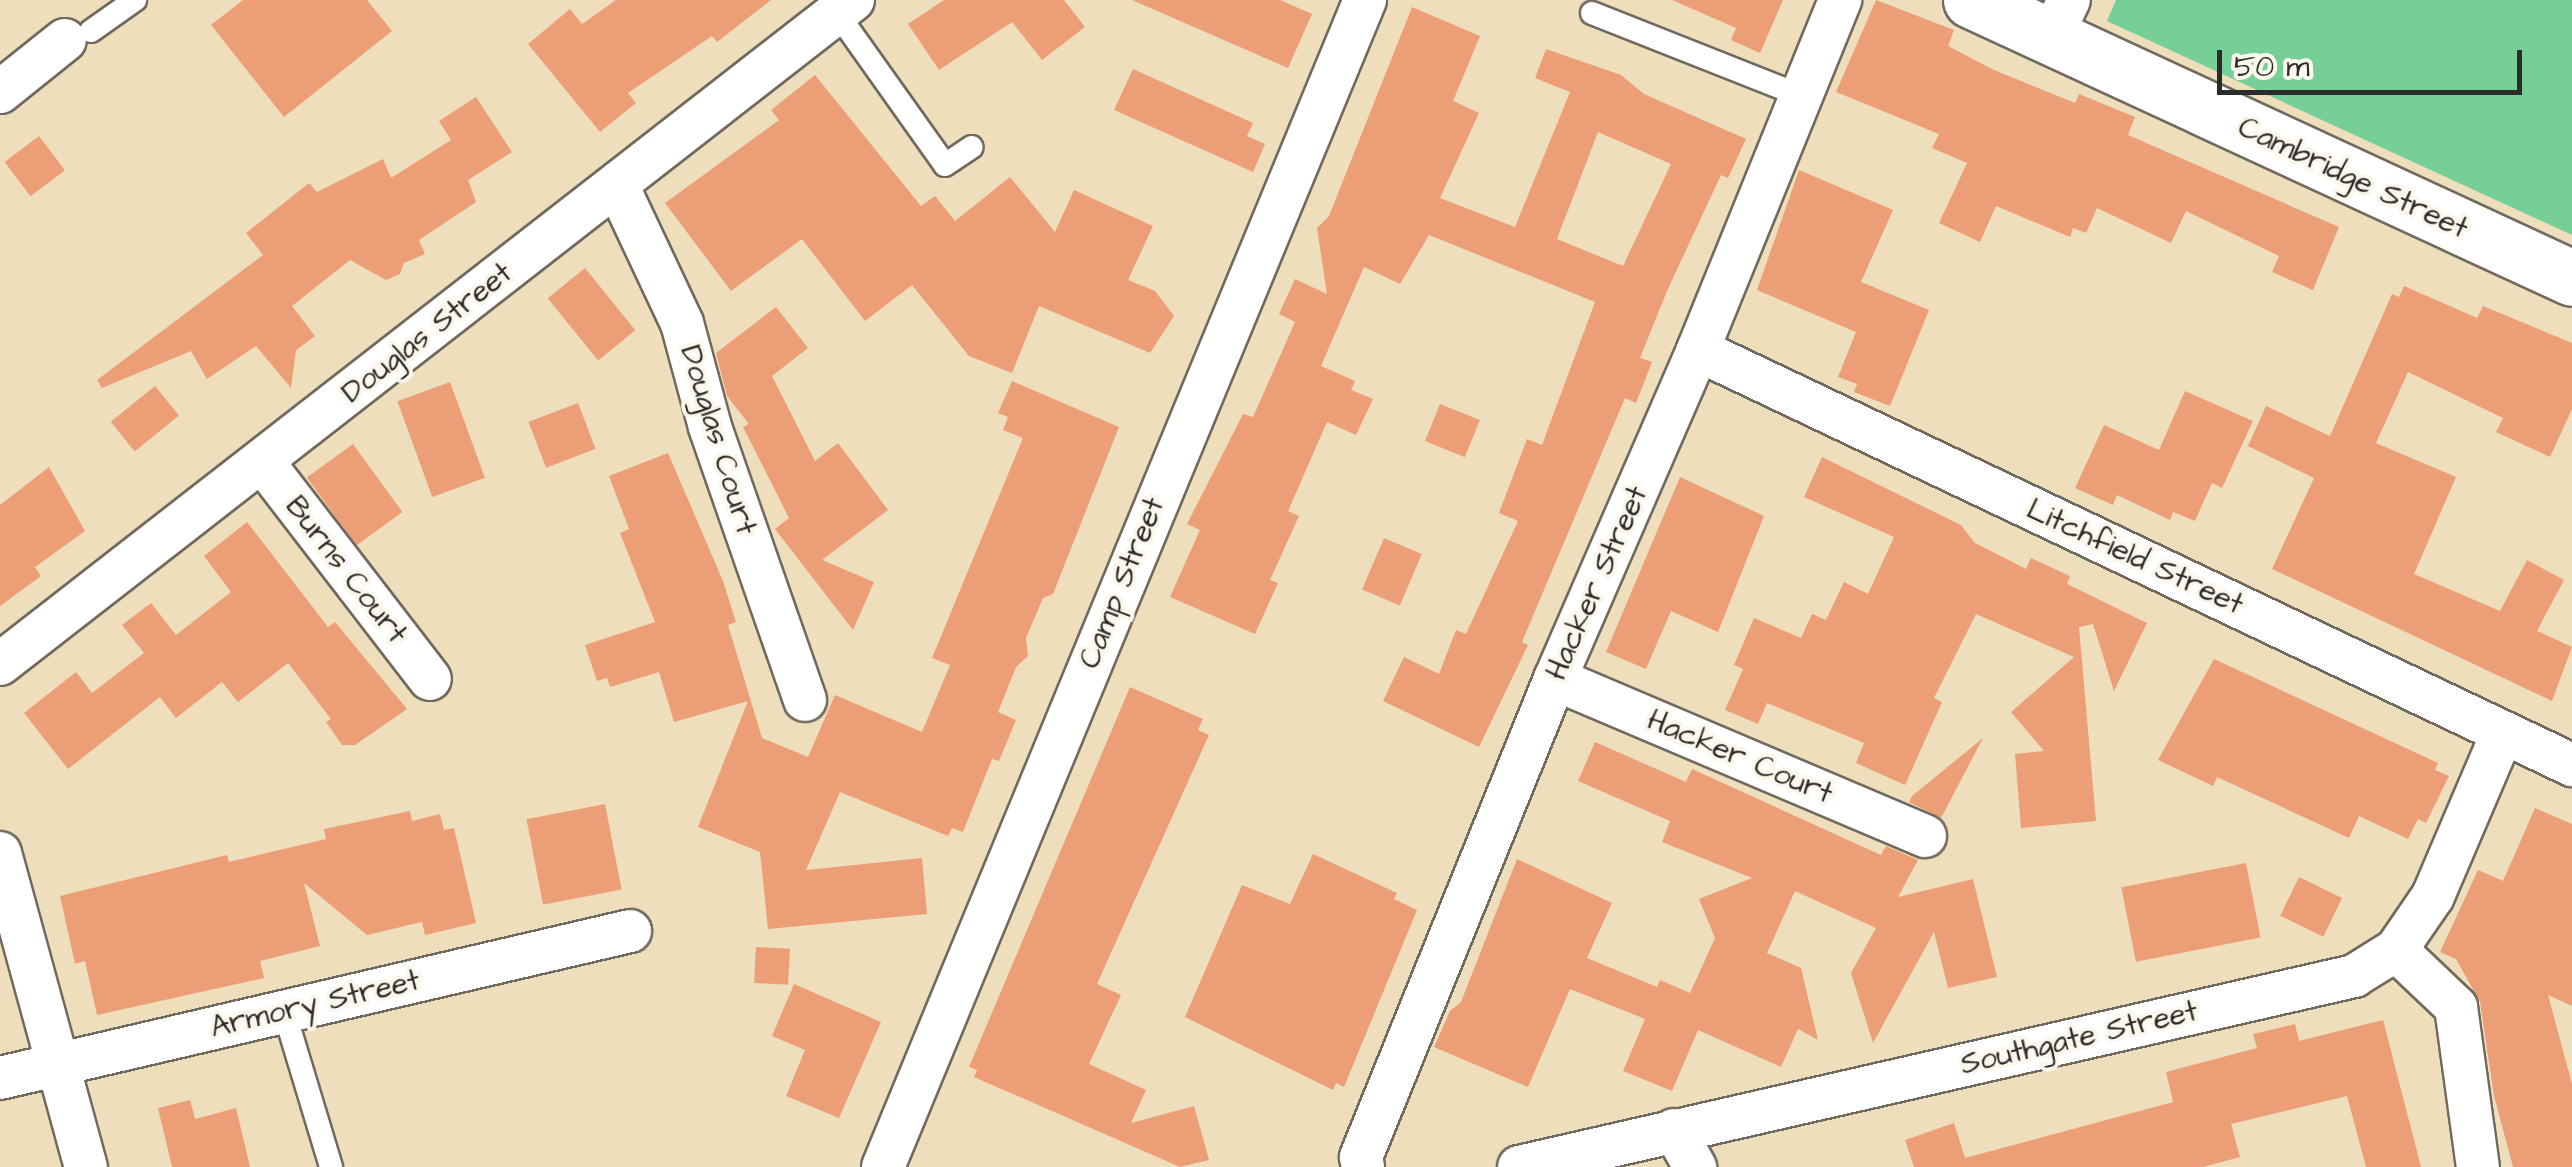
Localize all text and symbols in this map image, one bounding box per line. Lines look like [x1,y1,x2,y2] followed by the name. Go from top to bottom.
[2222,30,2527,92] scale bar
[2234,46,2310,88] text: 50 m
[2232,109,2474,247] street label: Cambridge Street
[335,255,519,411] street label: Douglas Street
[672,341,764,539] street label: Douglas Court
[1538,481,1656,685] street label: Hacker Street
[277,489,415,651] street label: Burns Court
[2021,491,2249,623] street label: Litchfield Street
[1071,492,1173,674] street label: Camp Street
[1642,702,1838,812] street label: Hacker Court
[207,962,423,1046] street label: Armory Street
[1957,993,2201,1083] street label: Southgate Street

